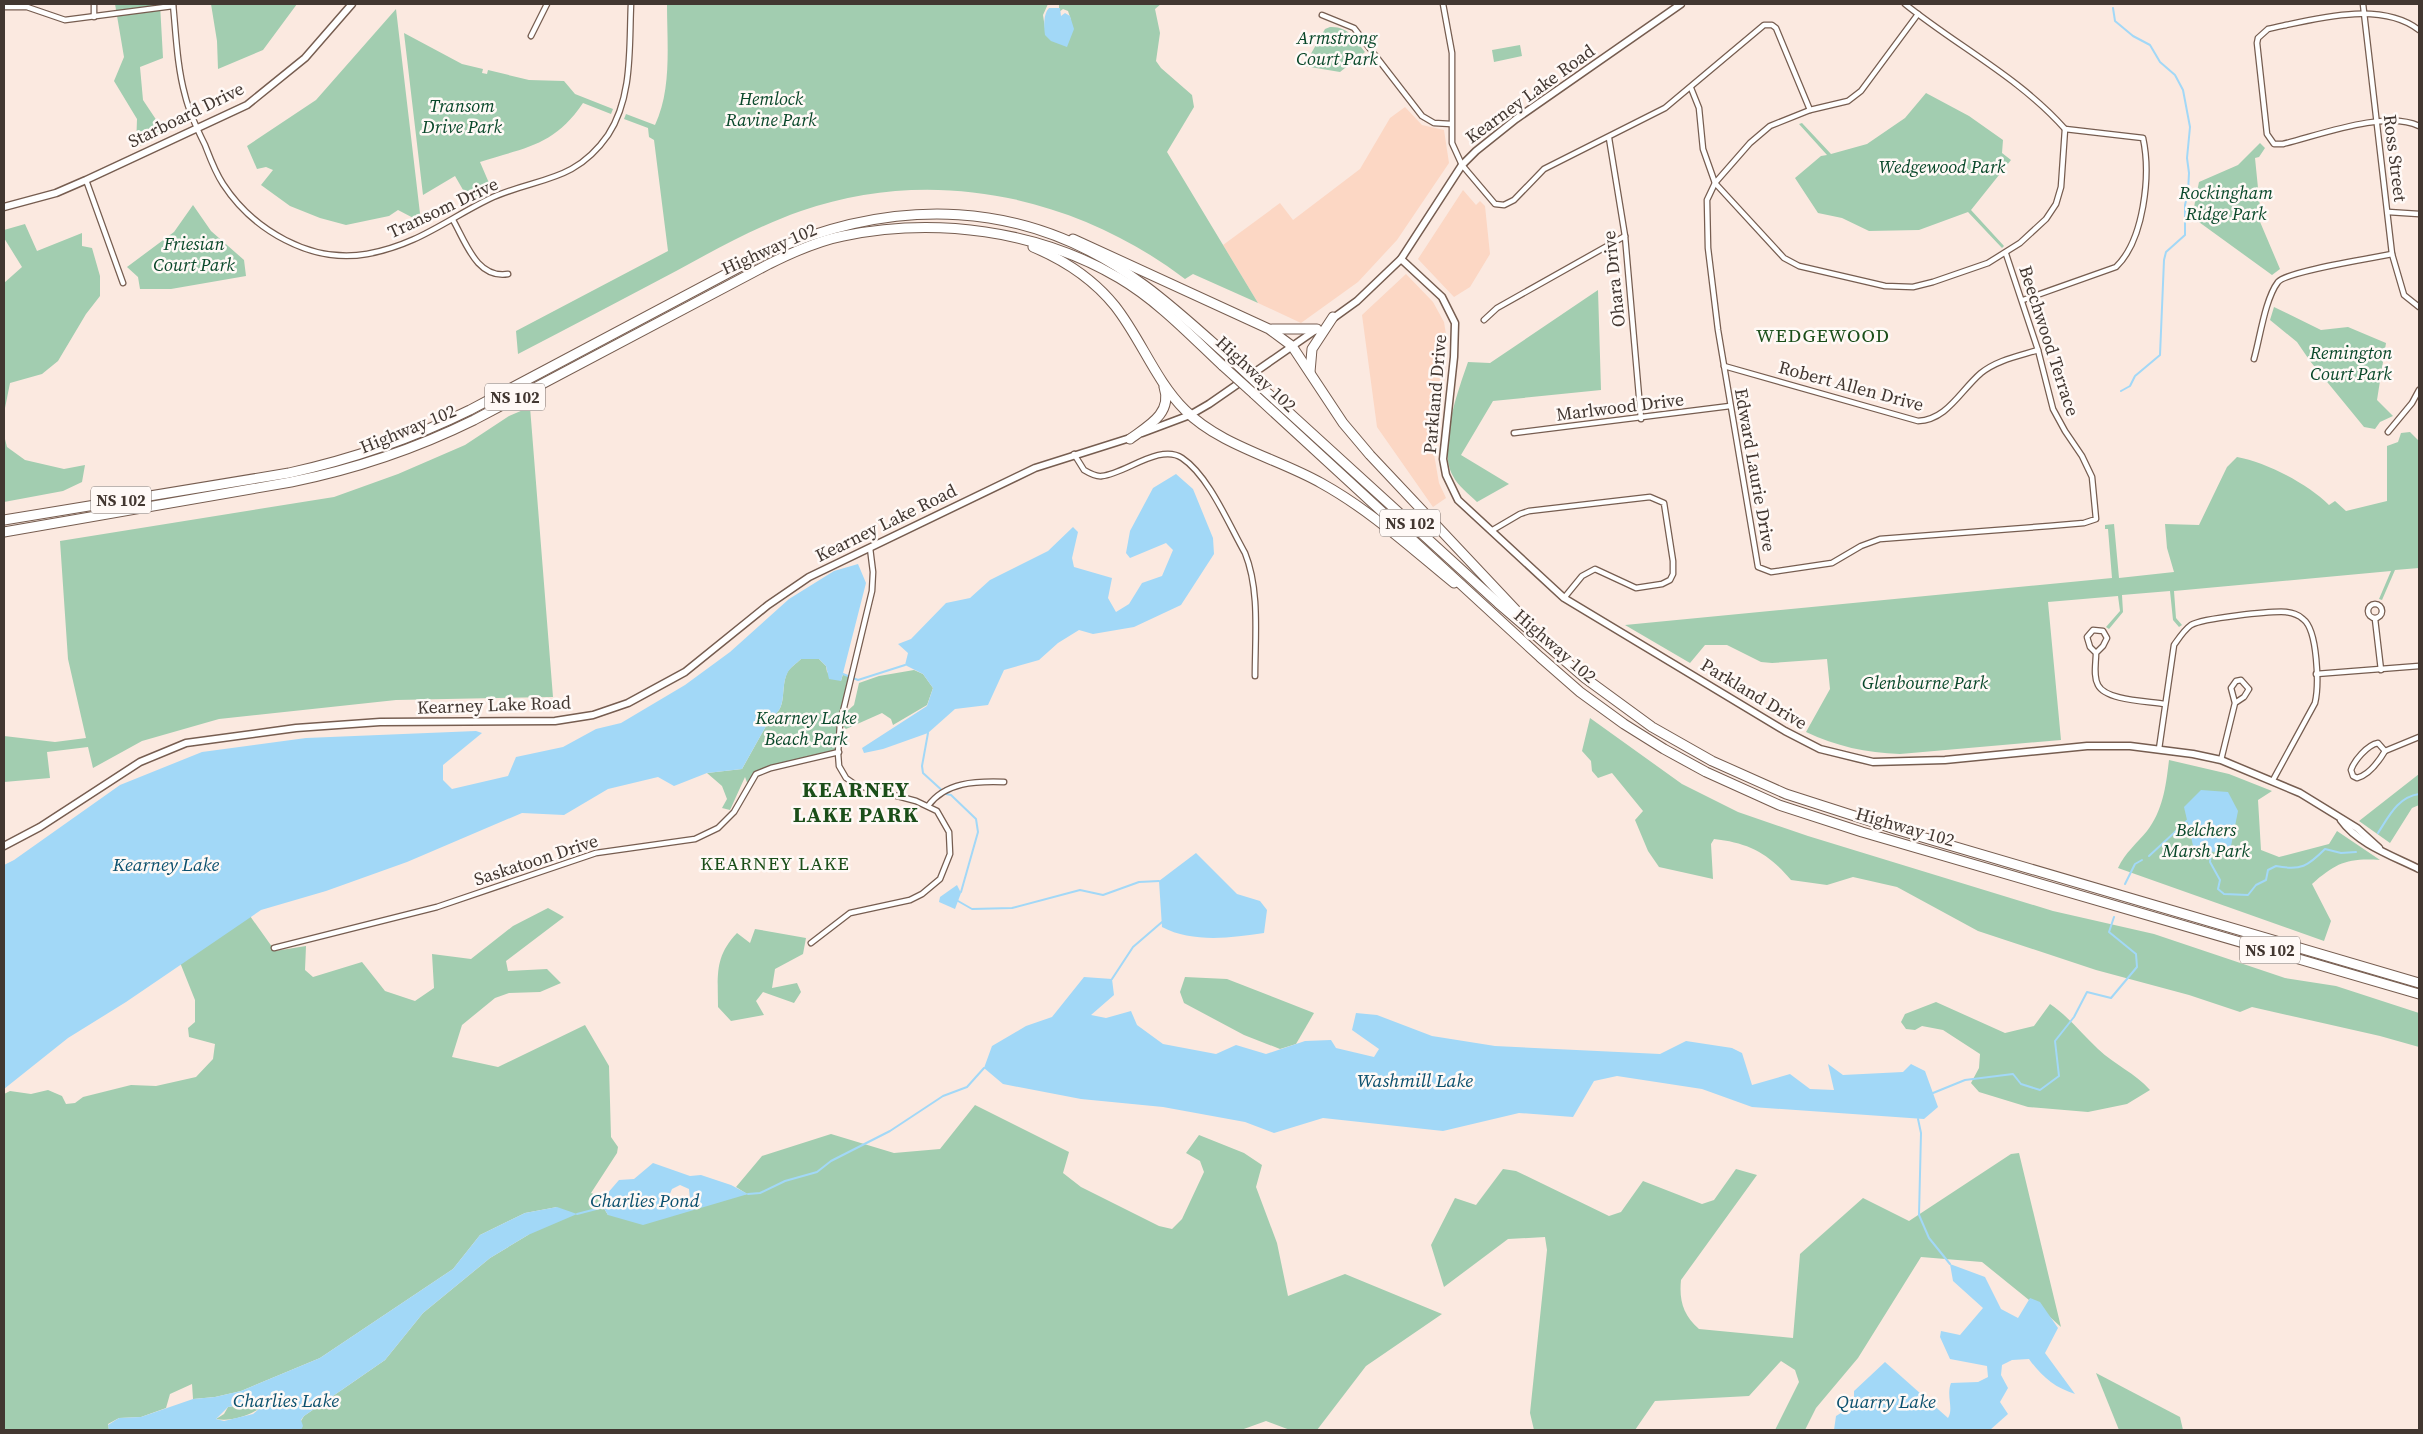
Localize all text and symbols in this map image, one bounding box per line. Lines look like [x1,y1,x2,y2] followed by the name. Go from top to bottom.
[1296,25,1378,71] park label: Armstrong Court Park
[1460,38,1599,149] street label: Kearney Lake Road
[124,76,248,153] street label: Starboard Drive
[725,86,817,132] park label: Hemlock Ravine Park
[421,93,502,139] park label: Transom Drive Park
[2378,113,2413,203] street label: Ross Street
[1879,154,2006,179] park label: Wedgewood Park
[383,171,502,244] street label: Transom Drive
[2178,180,2273,226] park label: Rockingham Ridge Park
[717,216,820,281] street label: Highway 102
[1596,230,1631,328] street label: Ohara Drive
[153,231,235,277] park label: Friesian Court Park
[2013,262,2086,419] street label: Beechwood Terrace
[1756,322,1890,348] district label: WEDGEWOOD
[1211,330,1302,417] street label: Highway 102
[1417,333,1452,455] street label: Parkland Drive
[2309,340,2392,386] park label: Remington Court Park
[1776,354,1926,417] street label: Robert Allen Drive
[485,384,545,411] road number: NS 102
[1555,386,1685,427] street label: Marlwood Drive
[1729,386,1782,554] street label: Edward Laurie Drive
[356,398,460,459] street label: Highway 102
[811,478,961,568] street label: Kearney Lake Road
[91,486,151,514] road number: NS 102
[1380,509,1440,536] road number: NS 102
[1509,603,1602,688] street label: Highway 102
[1696,652,1812,735] street label: Parkland Drive
[1862,670,1988,695] park label: Glenbourne Park
[416,689,571,720] street label: Kearney Lake Road
[754,705,857,751] park label: Kearney Lake Beach Park
[793,774,919,829] district label: KEARNEY LAKE PARK
[1853,800,1958,853] street label: Highway 102
[2161,817,2250,863] park label: Belchers Marsh Park
[471,828,601,891] street label: Saskatoon Drive
[700,850,850,876] district label: KEARNEY LAKE
[112,851,220,877] water label: Kearney Lake
[2240,936,2300,964] road number: NS 102
[1357,1067,1473,1093] water label: Washmill Lake
[590,1187,700,1213] water label: Charlies Pond
[233,1387,339,1413] water label: Charlies Lake
[1836,1388,1936,1414] water label: Quarry Lake

